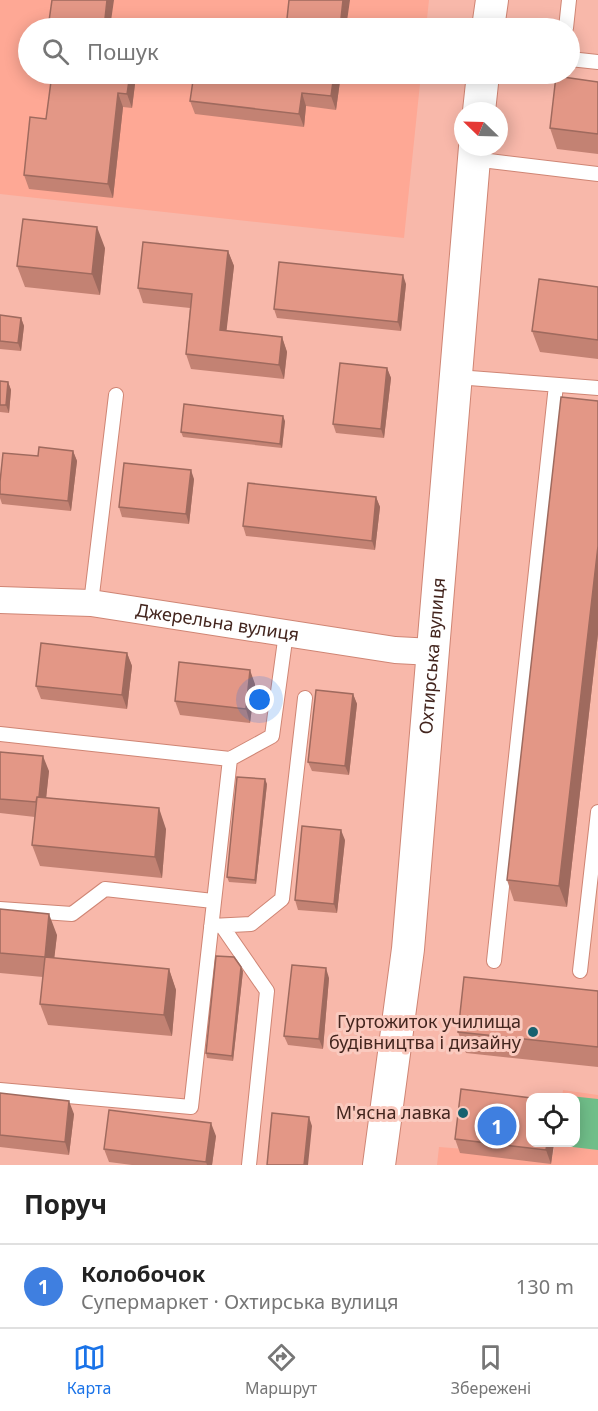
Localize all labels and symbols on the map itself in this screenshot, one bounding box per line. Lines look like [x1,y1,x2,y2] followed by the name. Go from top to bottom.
[454,102,508,156] north arrow
[413,577,450,735] street label: Охтирська вулиця
[134,597,301,646] street label: Джерельна вулиця
[245,685,274,714] your location
[329,1009,522,1054] place label: Гуртожиток училища будівництва і дизайну
[526,1025,540,1039] marker: Гуртожиток училища будівництва і дизайну
[336,1100,451,1124] place label: М'ясна лавка
[478,1104,516,1148] pin: 1
[456,1106,470,1120] marker: М'ясна лавка

